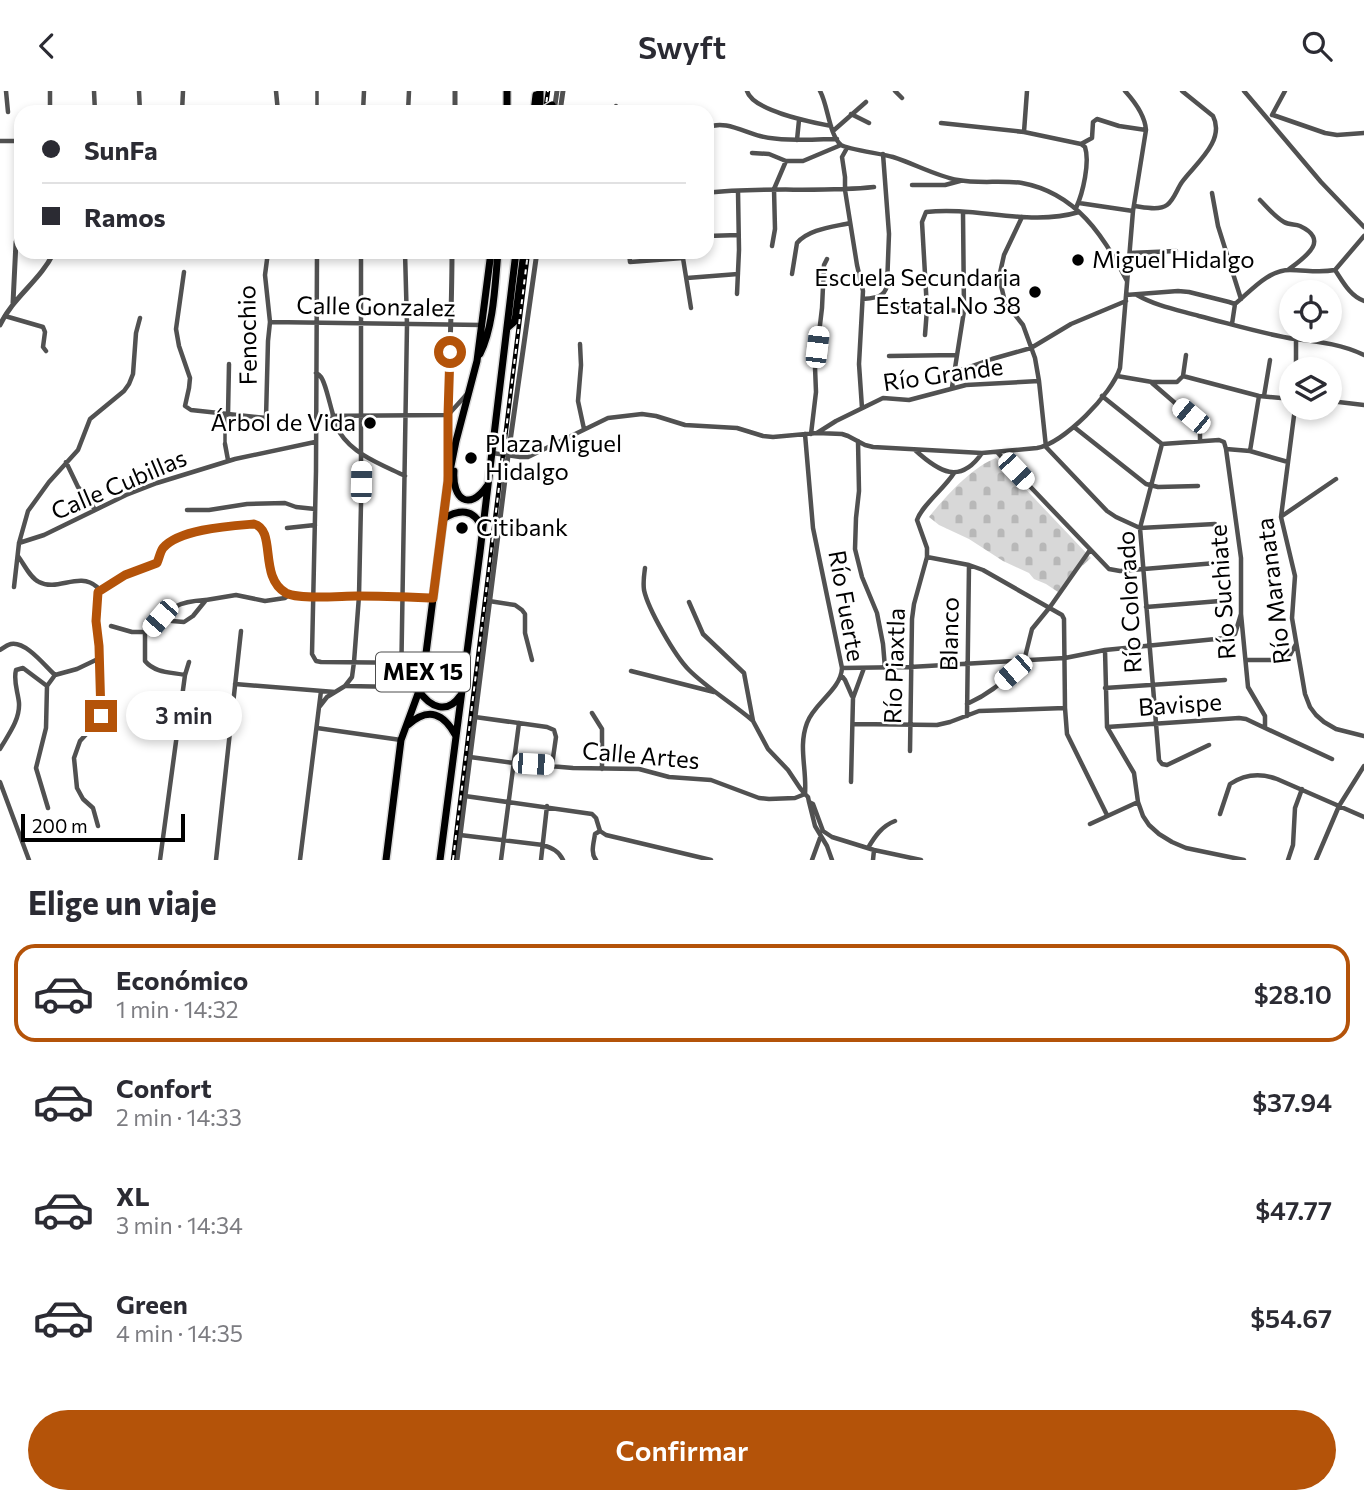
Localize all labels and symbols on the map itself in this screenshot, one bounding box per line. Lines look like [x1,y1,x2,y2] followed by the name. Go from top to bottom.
[1092,244,1255,273] place label: Miguel Hidalgo
[1070,252,1086,268] marker: Miguel Hidalgo
[814,262,1021,319] place label: Escuela Secundaria Estatal No 38
[1027,284,1043,300] marker: Escuela Secundaria Estatal No 38
[231,285,262,385] street label: Fenochio
[296,290,456,321] street label: Calle Gonzalez
[805,325,830,369] car
[434,336,466,368] route start
[881,351,1005,396] street label: Río Grande
[1169,394,1214,438] car
[210,407,356,436] place label: Árbol de Vida
[362,415,378,431] marker: Árbol de Vida
[485,428,622,485] place label: Plaza Miguel Hidalgo
[46,442,191,525] street label: Calle Cubillas
[994,448,1039,494] car
[463,450,479,466] marker: Plaza Miguel Hidalgo
[351,461,372,503] car
[476,512,568,541] place label: Citibank
[1249,516,1296,666] street label: Río Maranata
[454,520,470,536] marker: Citibank
[1202,524,1241,661] street label: Río Suchiate
[1110,530,1147,674] street label: Río Colorado
[823,548,872,664] street label: Río Fuerte
[139,595,182,641] car
[933,597,964,671] street label: Blanco
[877,607,910,725] street label: Río Piaxtla
[991,650,1036,694] car
[376,653,470,691] road number: MEX 15
[1137,686,1223,721] street label: Bavispe
[126,691,241,741] callout: 3 min
[85,700,117,732] route end
[581,735,701,774] street label: Calle Artes
[512,752,555,776] car
[21,811,186,843] scale bar

